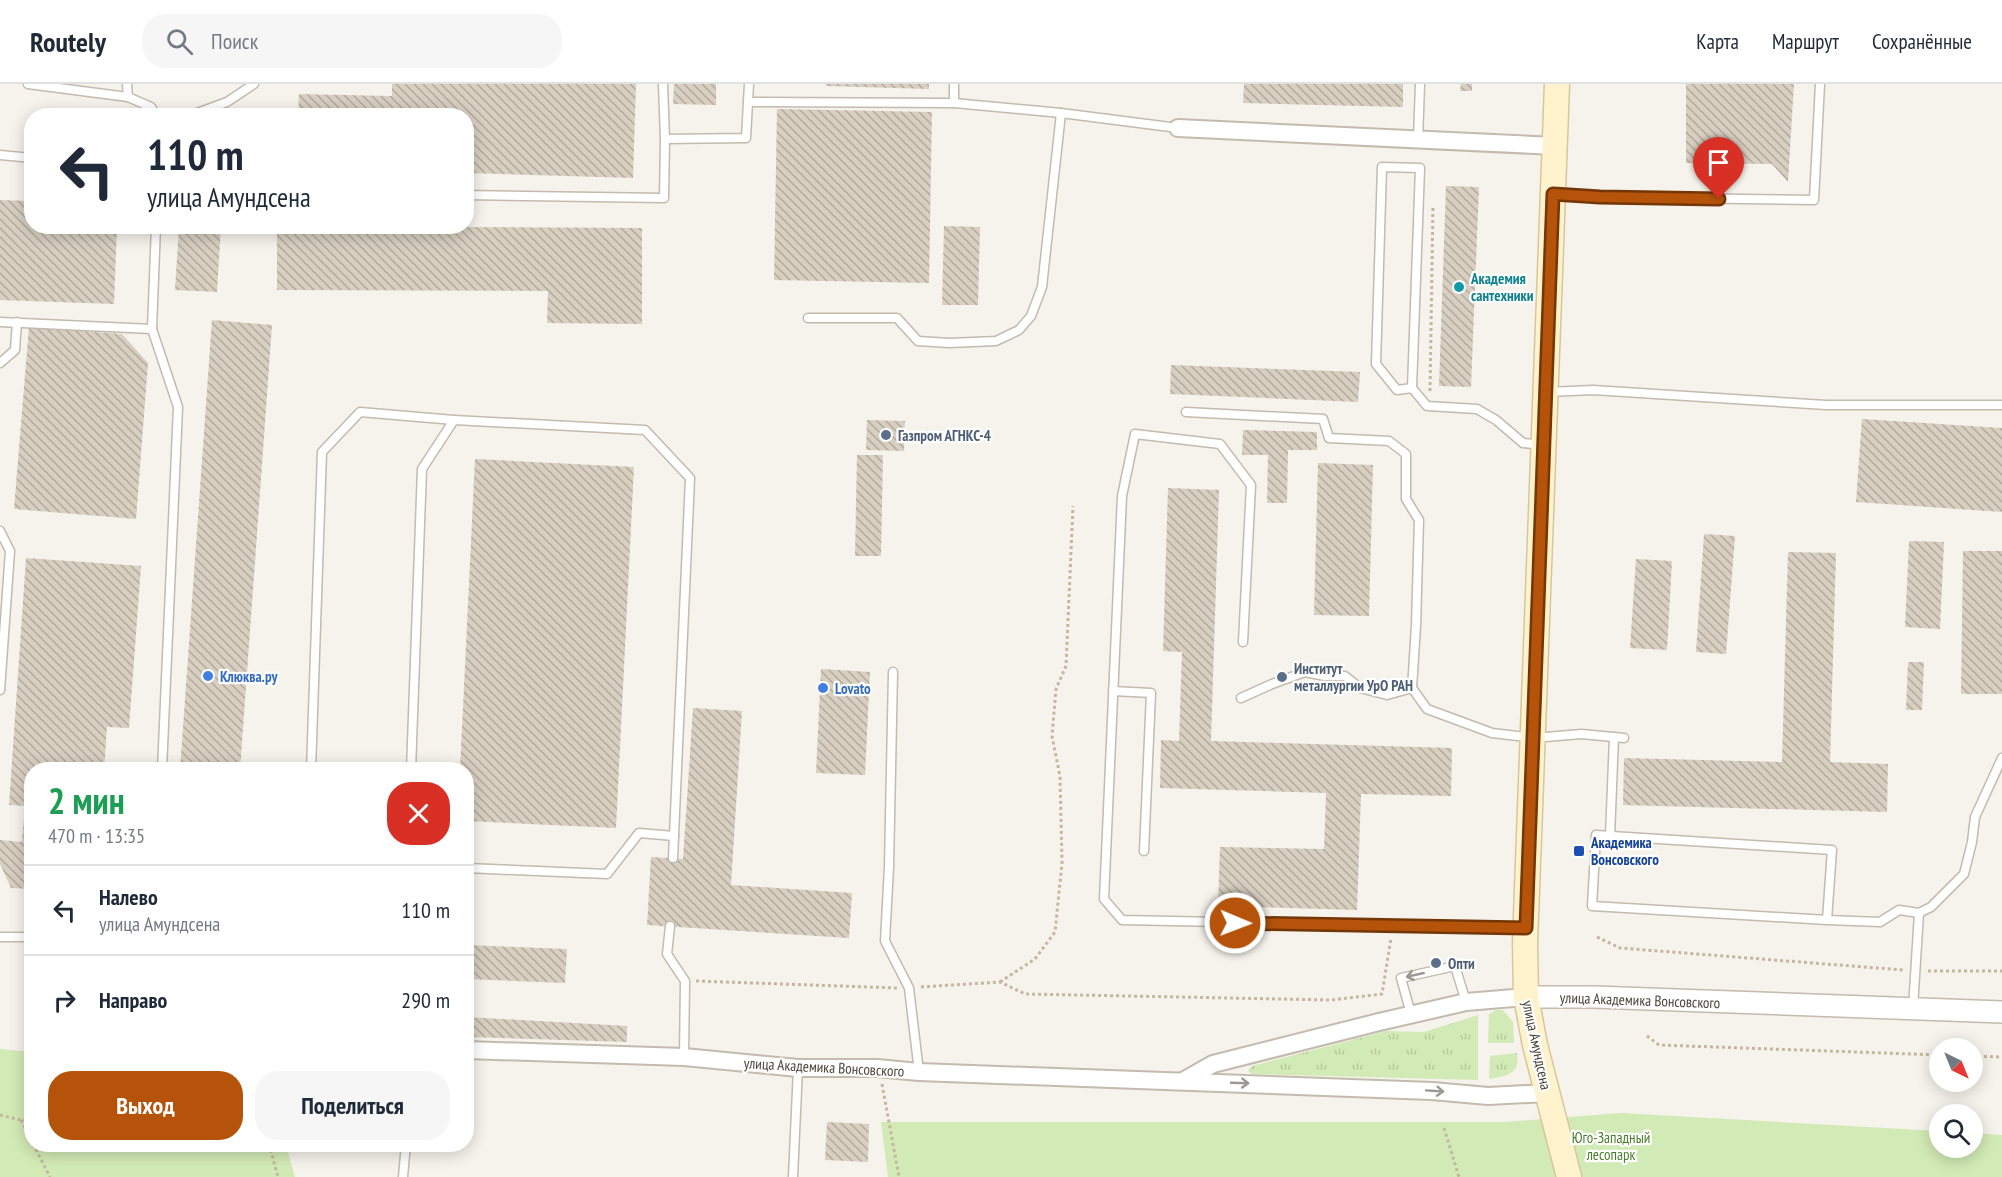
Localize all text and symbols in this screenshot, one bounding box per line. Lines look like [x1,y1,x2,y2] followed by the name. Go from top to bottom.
[142,14,562,68] search box
[30,23,106,60] text: Routely
[163,25,196,58] icon: search
[211,27,258,55] text: Поиск
[1696,28,1739,55] text: Карта
[1772,28,1839,55] text: Маршрут
[1872,28,1972,55] text: Сохранённые
[147,127,244,182] text: 110 m
[48,132,126,210] icon: left
[1693,137,1744,199] pin
[1702,146,1735,179] icon: arrive
[147,180,311,214] text: улица Амундсена
[1470,269,1534,305] place label: Академия сантехники
[1452,280,1466,294] marker: Академия сантехники
[898,426,991,445] place label: Газпром АГНКС-4
[879,428,893,442] marker: Газпром АГНКС-4
[1294,659,1413,695] place label: Институт металлургии УрО РАН
[220,667,279,686] place label: Клюква.ру
[201,669,215,683] marker: Клюква.ру
[1275,670,1289,684] marker: Институт металлургии УрО РАН
[835,679,871,698] place label: Lovato
[816,681,830,695] marker: Lovato
[48,777,125,824] text: 2 мин
[387,782,450,845] button: close
[48,823,145,849] text: 470 m · 13:35
[1590,833,1659,869] place label: Академика Вонсовского
[1572,844,1586,858] marker: Академика Вонсовского
[99,883,158,911] text: Налево
[1203,891,1267,955] position arrow
[48,894,81,927] icon: left
[401,896,450,924] text: 110 m
[99,911,220,937] text: улица Амундсена
[1448,954,1475,973] place label: Опти
[1429,956,1443,970] marker: Опти
[1406,969,1425,981] one-way arrow
[48,984,81,1017] icon: right
[99,986,167,1014] text: Направо
[401,986,450,1014] text: 290 m
[1559,988,1721,1012] street label: улица Академика Вонсовского
[1518,999,1556,1091] street label: улица Амундсена
[1929,1038,1983,1092] north arrow
[1929,1038,1983,1158] map controls
[743,1053,905,1081] street label: улица Академика Вонсовского
[48,1071,243,1140] button: Выход
[255,1071,450,1140] button: Поделиться
[1230,1078,1250,1089] one-way arrow
[1425,1086,1445,1097] one-way arrow
[1929,1104,1983,1158] button: search
[1572,1128,1650,1164] park label: Юго-Западный лесопарк

